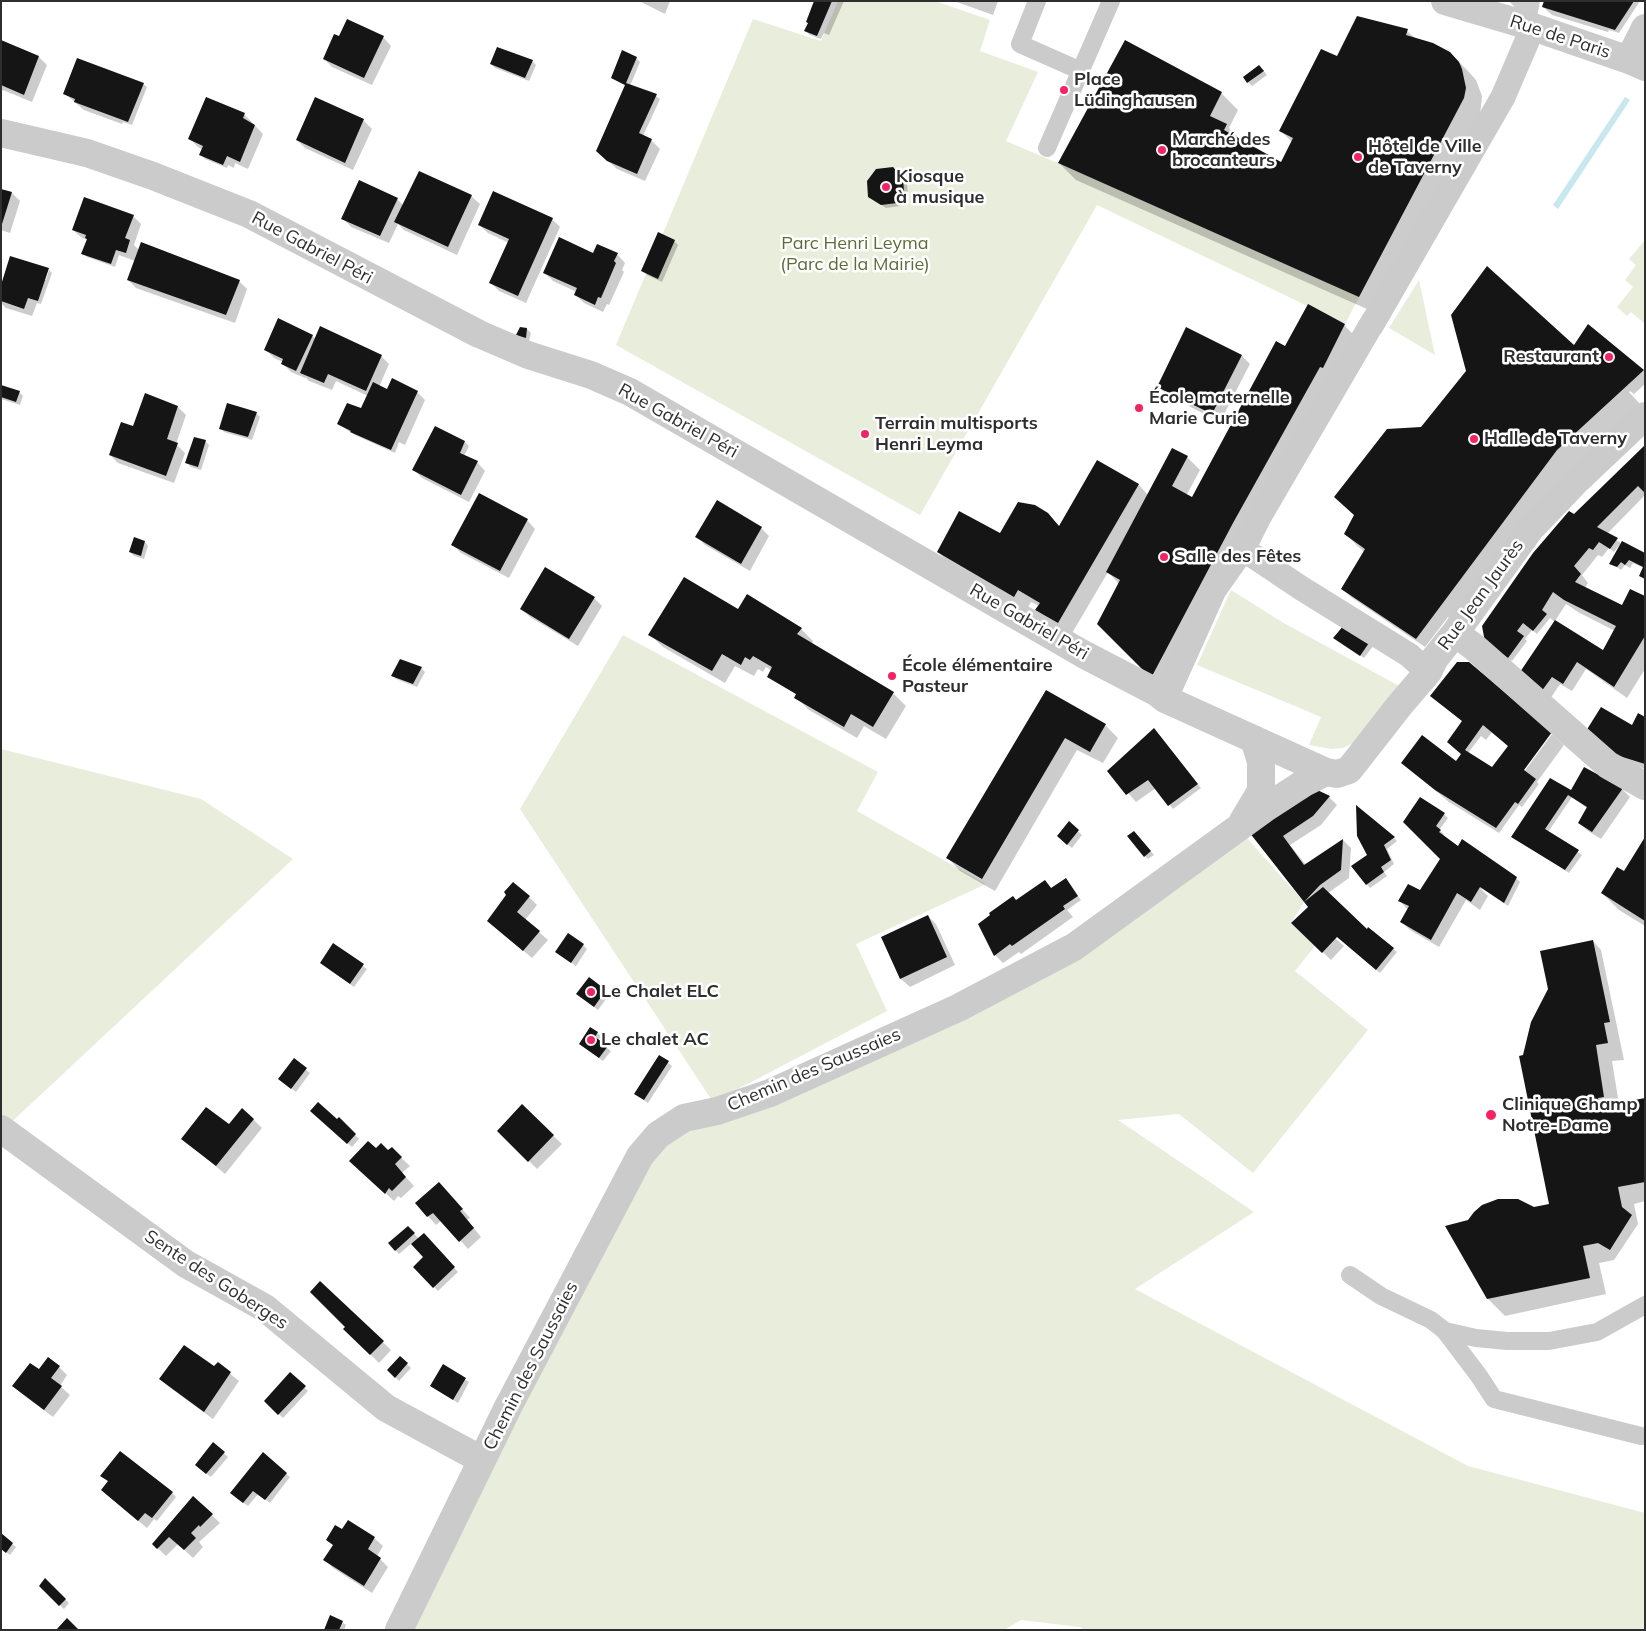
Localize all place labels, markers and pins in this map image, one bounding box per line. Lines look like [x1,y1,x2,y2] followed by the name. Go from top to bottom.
[1074,69,1195,112] place label: Place Lüdinghausen
[1058,84,1070,96] marker: Place Lüdinghausen
[1172,129,1275,172] place label: Marché des brocanteurs
[1368,136,1482,178] place label: Hôtel de Ville de Taverny
[1156,144,1168,156] marker: Marché des brocanteurs
[1352,151,1364,163] marker: Hôtel de Ville de Taverny
[896,166,984,208] place label: Kiosque à musique
[880,181,892,193] marker: Kiosque à musique
[1503,346,1599,368] place label: Restaurant
[1603,351,1615,363] marker: Restaurant
[1149,387,1290,429] place label: École maternelle Marie Curie
[1133,402,1145,414] marker: École maternelle Marie Curie
[875,413,1038,456] place label: Terrain multisports Henri Leyma
[859,428,871,440] marker: Terrain multisports Henri Leyma
[1484,428,1627,450] place label: Halle de Taverny
[1468,433,1480,445] marker: Halle de Taverny
[1174,546,1301,568] place label: Salle des Fêtes
[1158,551,1170,563] marker: Salle des Fêtes
[902,655,1052,698] place label: École élémentaire Pasteur
[886,670,898,682] marker: École élémentaire Pasteur
[601,981,719,1003] place label: Le Chalet ELC
[585,986,597,998] marker: Le Chalet ELC
[601,1029,709,1051] place label: Le chalet AC
[585,1034,597,1046] marker: Le chalet AC
[1502,1094,1638,1136] place label: Clinique Champ Notre-Dame
[1484,1108,1498,1122] marker: Clinique Champ Notre-Dame

